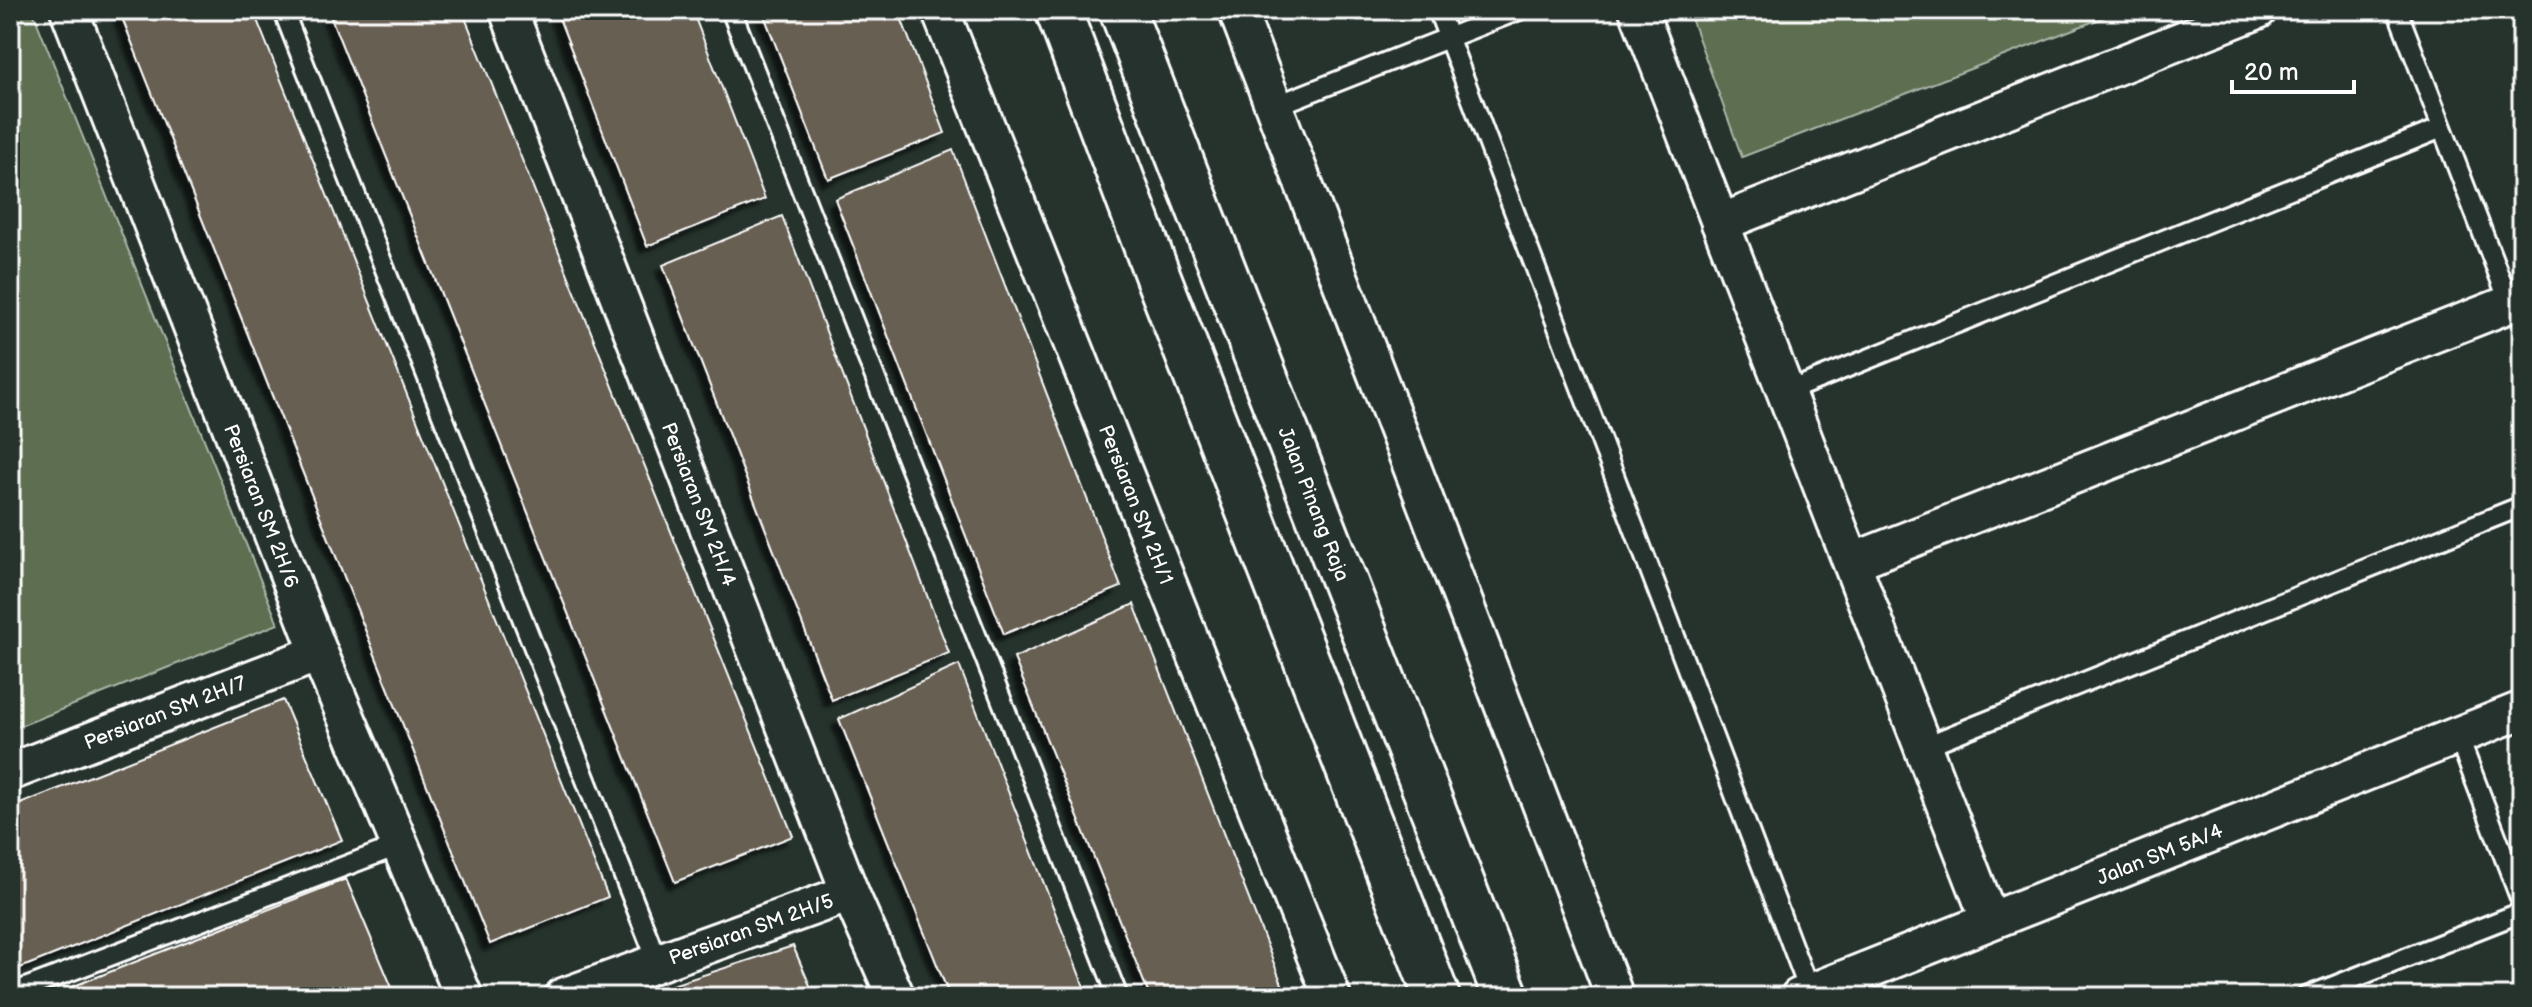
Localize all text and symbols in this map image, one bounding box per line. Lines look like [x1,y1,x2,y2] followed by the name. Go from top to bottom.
[2232,44,2354,94] scale bar
[2244,58,2299,87] text: 20 m
[656,419,741,590] street label: Persiaran SM 2H/4
[218,421,304,592] street label: Persiaran SM 2H/6
[1093,422,1178,588] street label: Persiaran SM 2H/1
[1272,424,1354,585] street label: Jalan Pinang Raja
[81,671,250,755] street label: Persiaran SM 2H/7
[2094,819,2226,890] street label: Jalan SM 5A/4
[666,889,837,971] street label: Persiaran SM 2H/5

